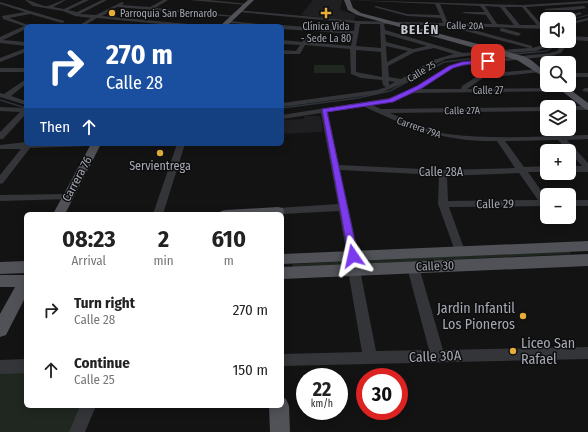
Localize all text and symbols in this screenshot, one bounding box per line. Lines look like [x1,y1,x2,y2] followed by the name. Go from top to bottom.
[320,7,332,19] marker: Clínica Vida - Sede La 80
[107,8,117,18] marker: Parroquia San Bernardo
[120,8,217,20] place label: Parroquia San Bernardo
[540,12,576,224] map controls
[540,12,576,48] button: sound
[301,20,351,45] place label: Clínica Vida - Sede La 80
[446,20,484,32] street label: Calle 20A
[401,21,439,37] district label: BELÉN
[106,38,173,71] text: 270 m
[40,40,92,92] icon: right
[471,44,505,78] pin
[477,50,499,72] icon: arrive
[540,56,576,92] button: search
[405,58,438,85] street label: Calle 25
[106,72,163,94] text: Calle 28
[473,85,503,97] street label: Calle 27
[540,100,576,136] button: layers
[444,105,481,117] street label: Calle 27A
[395,115,443,141] street label: Carrera 79A
[78,116,100,138] icon: ahead
[40,118,70,136] text: Then
[540,144,576,180] button: +
[155,148,165,158] marker: Servientrega
[59,154,95,204] street label: Carrera 76
[129,159,191,173] place label: Servientrega
[419,165,464,179] street label: Calle 28A
[540,188,576,224] button: −
[476,197,514,211] street label: Calle 29
[62,225,116,253] text: 08:23
[158,225,169,253] text: 2
[212,225,246,253] text: 610
[332,235,374,277] position arrow
[72,253,106,268] text: Arrival
[154,253,174,268] text: min
[224,253,234,268] text: m
[416,258,454,274] street label: Calle 30
[74,294,135,312] text: Turn right
[40,299,62,321] icon: right
[437,300,515,333] place label: Jardin Infantil Los Pioneros
[233,301,268,319] text: 270 m
[518,311,528,321] marker: Jardin Infantil Los Pioneros
[74,312,115,327] text: Calle 28
[521,335,575,368] place label: Liceo San Rafael
[508,346,518,356] marker: Liceo San Rafael
[409,347,462,366] street label: Calle 30A
[74,354,130,372] text: Continue
[40,359,62,381] icon: ahead
[232,361,268,379] text: 150 m
[356,368,408,420] speed limit sign: 30
[74,372,115,387] text: Calle 25
[313,377,331,401] text: 22
[311,398,333,410] text: km/h

